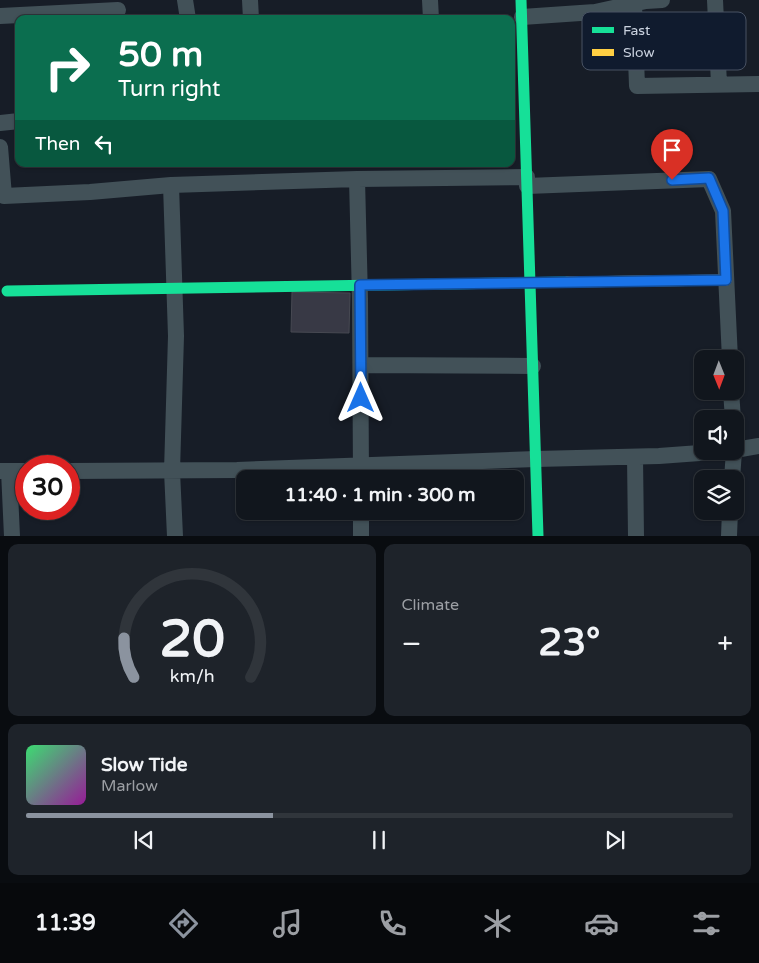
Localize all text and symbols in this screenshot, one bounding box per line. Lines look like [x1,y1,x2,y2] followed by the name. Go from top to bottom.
[582,12,746,70] legend
[623,22,651,39] text: Fast
[118,34,203,76] text: 50 m
[35,35,100,100] icon: right
[623,44,655,61] text: Slow
[118,76,220,102] text: Turn right
[651,129,693,180] pin
[90,130,118,158] icon: left
[35,133,80,155] text: Then
[658,136,686,164] icon: arrive
[694,350,744,400] north arrow
[694,350,744,520] map controls
[334,371,386,423] position arrow
[694,410,744,460] button: sound
[15,455,80,520] speed limit sign: 30
[694,470,744,520] button: layers
[284,484,476,506] text: 11:40 · 1 min · 300 m
[402,595,459,615] text: Climate
[159,608,224,671] text: 20
[538,620,600,666] text: 23°
[402,627,421,661] text: −
[717,627,733,661] text: +
[169,666,214,687] text: km/h
[101,754,188,776] text: Slow Tide
[101,776,158,796] text: Marlow
[130,826,158,854] icon: previous
[365,826,393,854] icon: pause
[601,826,629,854] icon: next
[166,906,201,941] icon: directions
[270,906,305,941] icon: music
[375,906,410,941] icon: phone
[480,906,515,941] icon: climate
[584,906,619,941] icon: car
[689,906,724,941] icon: filters
[35,910,96,936] text: 11:39

